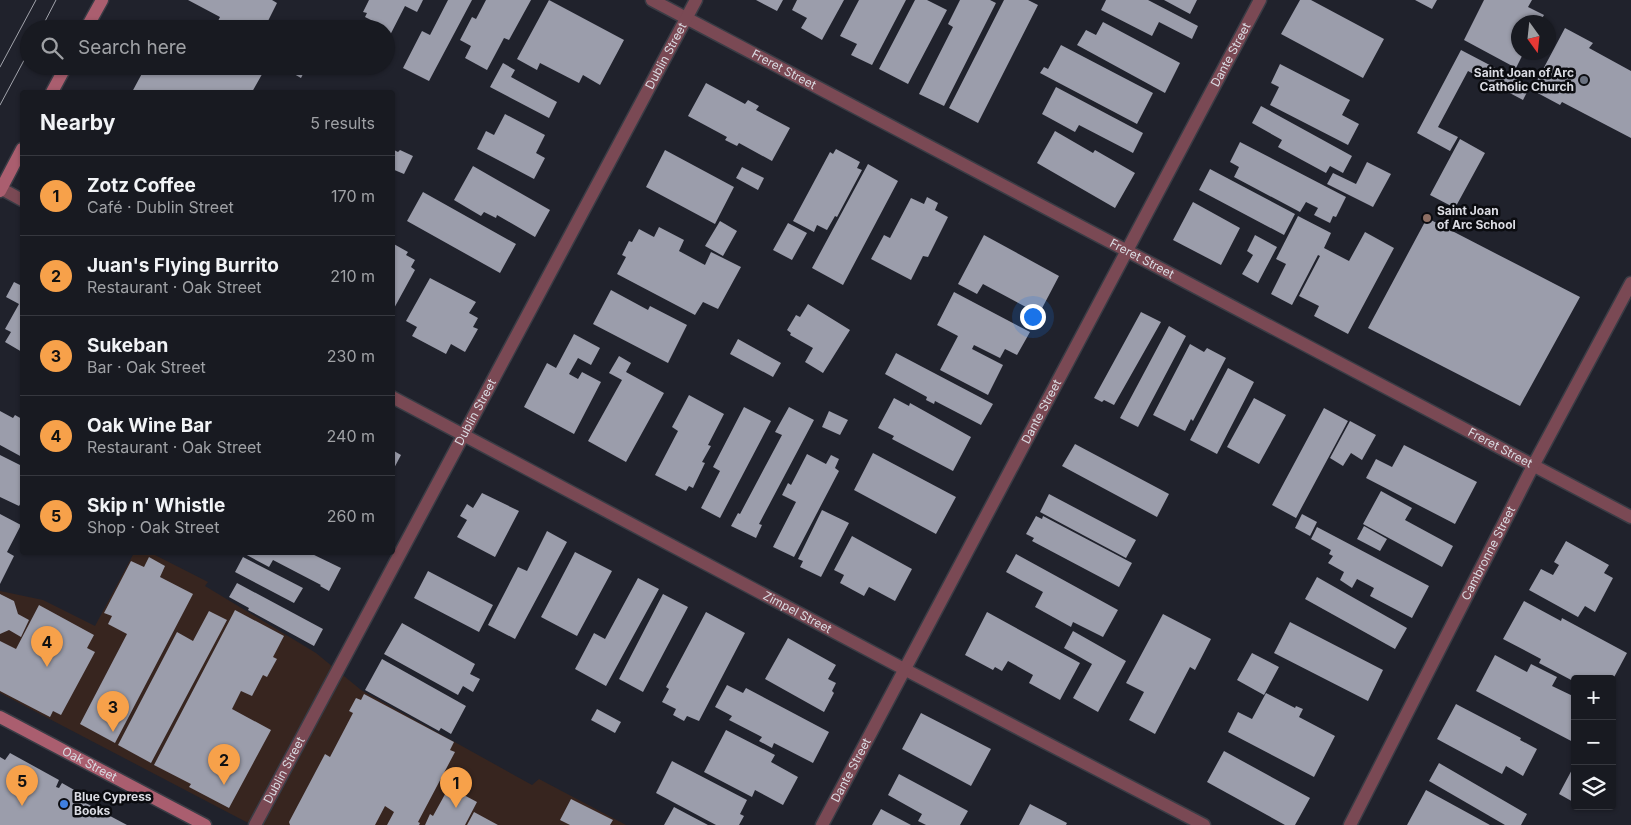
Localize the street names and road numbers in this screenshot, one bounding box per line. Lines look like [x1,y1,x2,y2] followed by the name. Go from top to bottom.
[642,20,690,92] street label: Dublin Street
[1207,20,1254,89] street label: Dante Street
[749,46,819,92] street label: Freret Street
[1107,235,1177,281] street label: Freret Street
[451,376,499,448] street label: Dublin Street
[1018,377,1064,446] street label: Dante Street
[1466,424,1535,471] street label: Freret Street
[1458,504,1518,602] street label: Cambronne Street
[761,588,835,636] street label: Zimpel Street
[260,734,308,806] street label: Dublin Street
[827,735,874,805] street label: Dante Street
[60,743,120,784] street label: Oak Street

